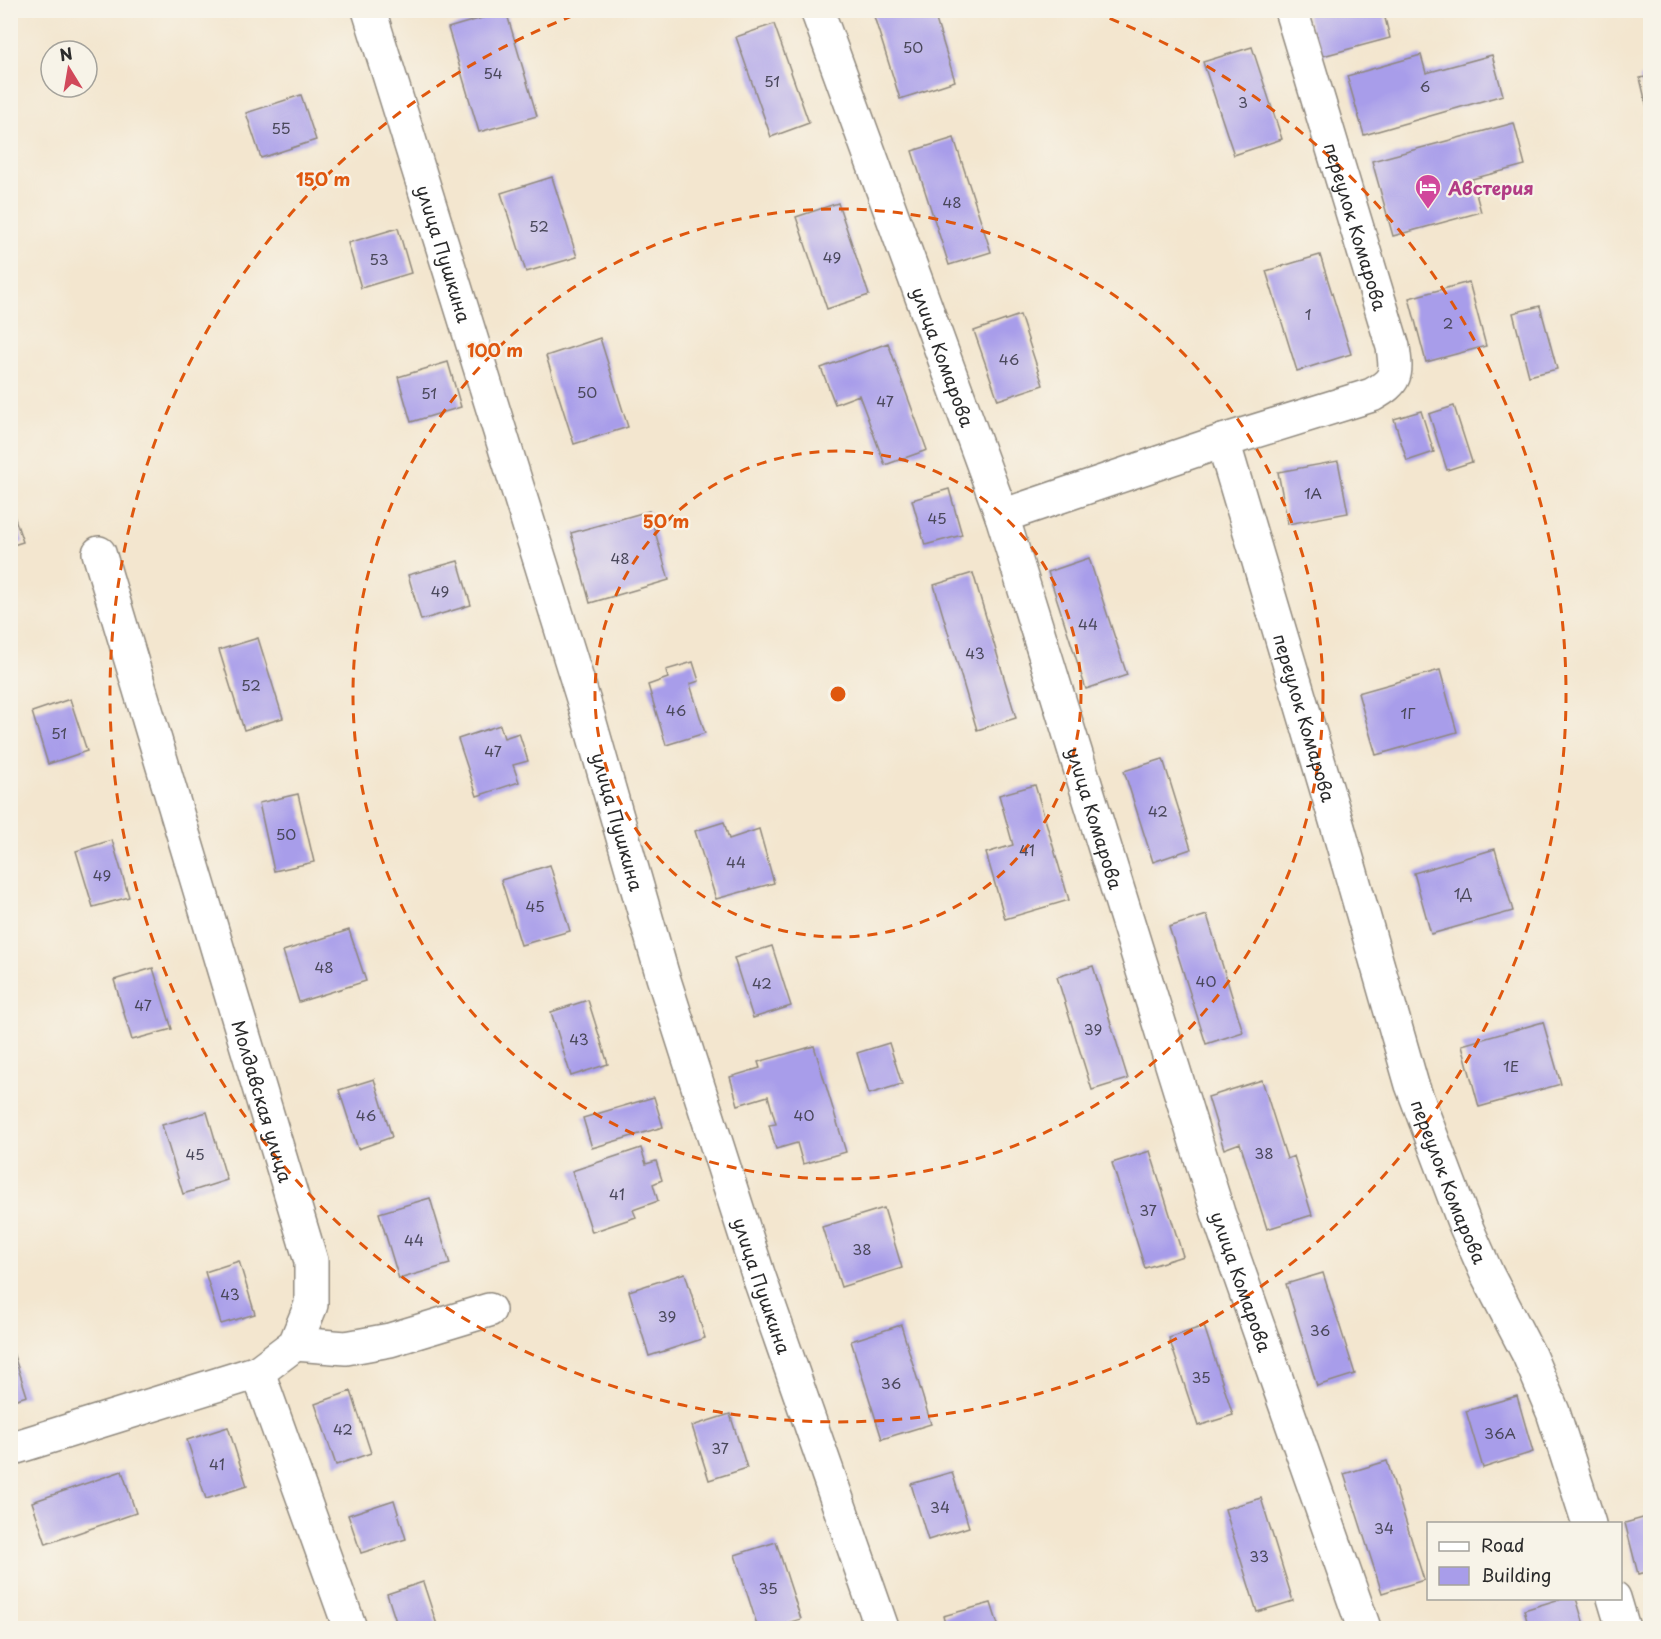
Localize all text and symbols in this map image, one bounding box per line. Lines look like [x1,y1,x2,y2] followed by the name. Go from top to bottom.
[903,35,923,58] house number: 50
[39,39,99,99] north arrow
[57,40,74,66] text: N
[483,61,503,84] house number: 54
[764,69,780,92] house number: 51
[1420,74,1430,97] house number: 6
[1238,90,1248,113] house number: 3
[271,116,291,139] house number: 55
[1318,139,1395,314] street label: переулок Комарова
[296,165,350,192] text: 150 m
[1413,172,1443,210] hotel icon: Австерия
[1447,174,1534,201] place label: Австерия
[411,181,479,326] street label: улица Пушкина
[942,190,962,213] house number: 48
[529,214,549,237] house number: 52
[823,245,841,268] house number: 49
[369,247,389,270] house number: 53
[906,283,982,431] street label: улица Комарова
[1305,302,1311,325] house number: 1
[1443,311,1453,334] house number: 2
[467,336,523,363] text: 100 m
[999,347,1019,370] house number: 46
[577,380,597,403] house number: 50
[421,381,437,404] house number: 51
[876,389,894,412] house number: 47
[1304,481,1322,504] house number: 1А
[927,506,947,529] house number: 45
[643,507,689,534] text: 50 m
[610,546,630,569] house number: 48
[431,579,449,602] house number: 49
[1078,612,1098,635] house number: 44
[1267,630,1343,806] street label: переулок Комарова
[965,641,985,664] house number: 43
[241,673,261,696] house number: 52
[828,684,848,704] centre of rings
[666,698,686,721] house number: 46
[1401,701,1416,724] house number: 1Г
[51,721,67,744] house number: 51
[484,739,502,762] house number: 47
[1061,744,1131,893] street label: улица Комарова
[586,749,651,895] street label: улица Пушкина
[1148,799,1168,822] house number: 42
[276,822,296,845] house number: 50
[1019,838,1035,861] house number: 41
[726,850,746,873] house number: 44
[93,863,111,886] house number: 49
[1454,881,1472,904] house number: 1Д
[525,894,545,917] house number: 45
[314,955,334,978] house number: 48
[1196,969,1216,992] house number: 40
[752,971,772,994] house number: 42
[134,993,152,1016] house number: 47
[226,1017,300,1186] street label: Молдавская улица
[1084,1017,1102,1040] house number: 39
[569,1027,589,1050] house number: 43
[1503,1054,1519,1077] house number: 1Е
[1405,1095,1494,1268] street label: переулок Комарова
[356,1103,376,1126] house number: 46
[794,1103,814,1126] house number: 40
[1254,1141,1274,1164] house number: 38
[185,1142,205,1165] house number: 45
[609,1182,625,1205] house number: 41
[1139,1198,1157,1221] house number: 37
[1205,1208,1280,1356] street label: улица Комарова
[727,1214,799,1358] street label: улица Пушкина
[404,1228,424,1251] house number: 44
[852,1237,872,1260] house number: 38
[220,1282,240,1305] house number: 43
[658,1304,676,1327] house number: 39
[1310,1318,1330,1341] house number: 36
[1191,1365,1211,1388] house number: 35
[881,1371,901,1394] house number: 36
[333,1417,353,1440] house number: 42
[1484,1421,1516,1444] house number: 36А
[711,1436,729,1459] house number: 37
[209,1452,225,1475] house number: 41
[930,1495,950,1518] house number: 34
[1374,1516,1394,1539] house number: 34
[1427,1522,1622,1600] legend
[1481,1531,1525,1558] text: Road
[1249,1544,1269,1567] house number: 33
[1481,1561,1551,1588] text: Building
[758,1576,778,1599] house number: 35

